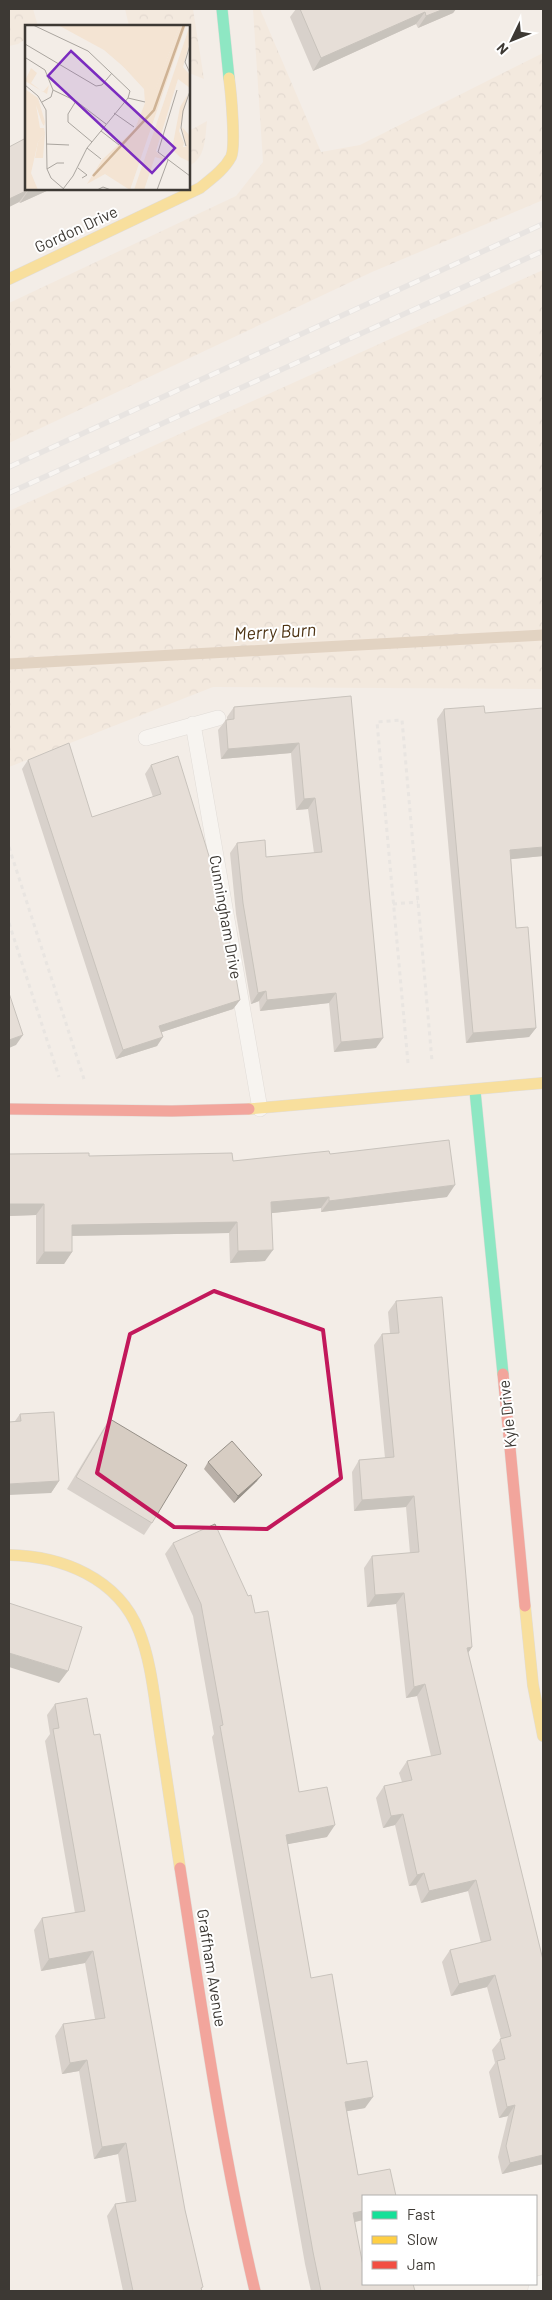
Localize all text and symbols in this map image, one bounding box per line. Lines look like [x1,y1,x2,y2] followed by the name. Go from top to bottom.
[487,15,537,65] north arrow
[25,25,190,190] inset map
[493,40,512,58] text: N
[31,201,120,256] street label: Gordon Drive
[233,618,317,644] water label: Merry Burn
[206,853,247,980] street label: Cunningham Drive
[494,1379,519,1449] street label: Kyle Drive
[194,1908,231,2028] street label: Graffham Avenue
[362,2195,537,2285] legend
[407,2205,435,2223] text: Fast
[407,2230,438,2248] text: Slow
[407,2255,436,2273] text: Jam

